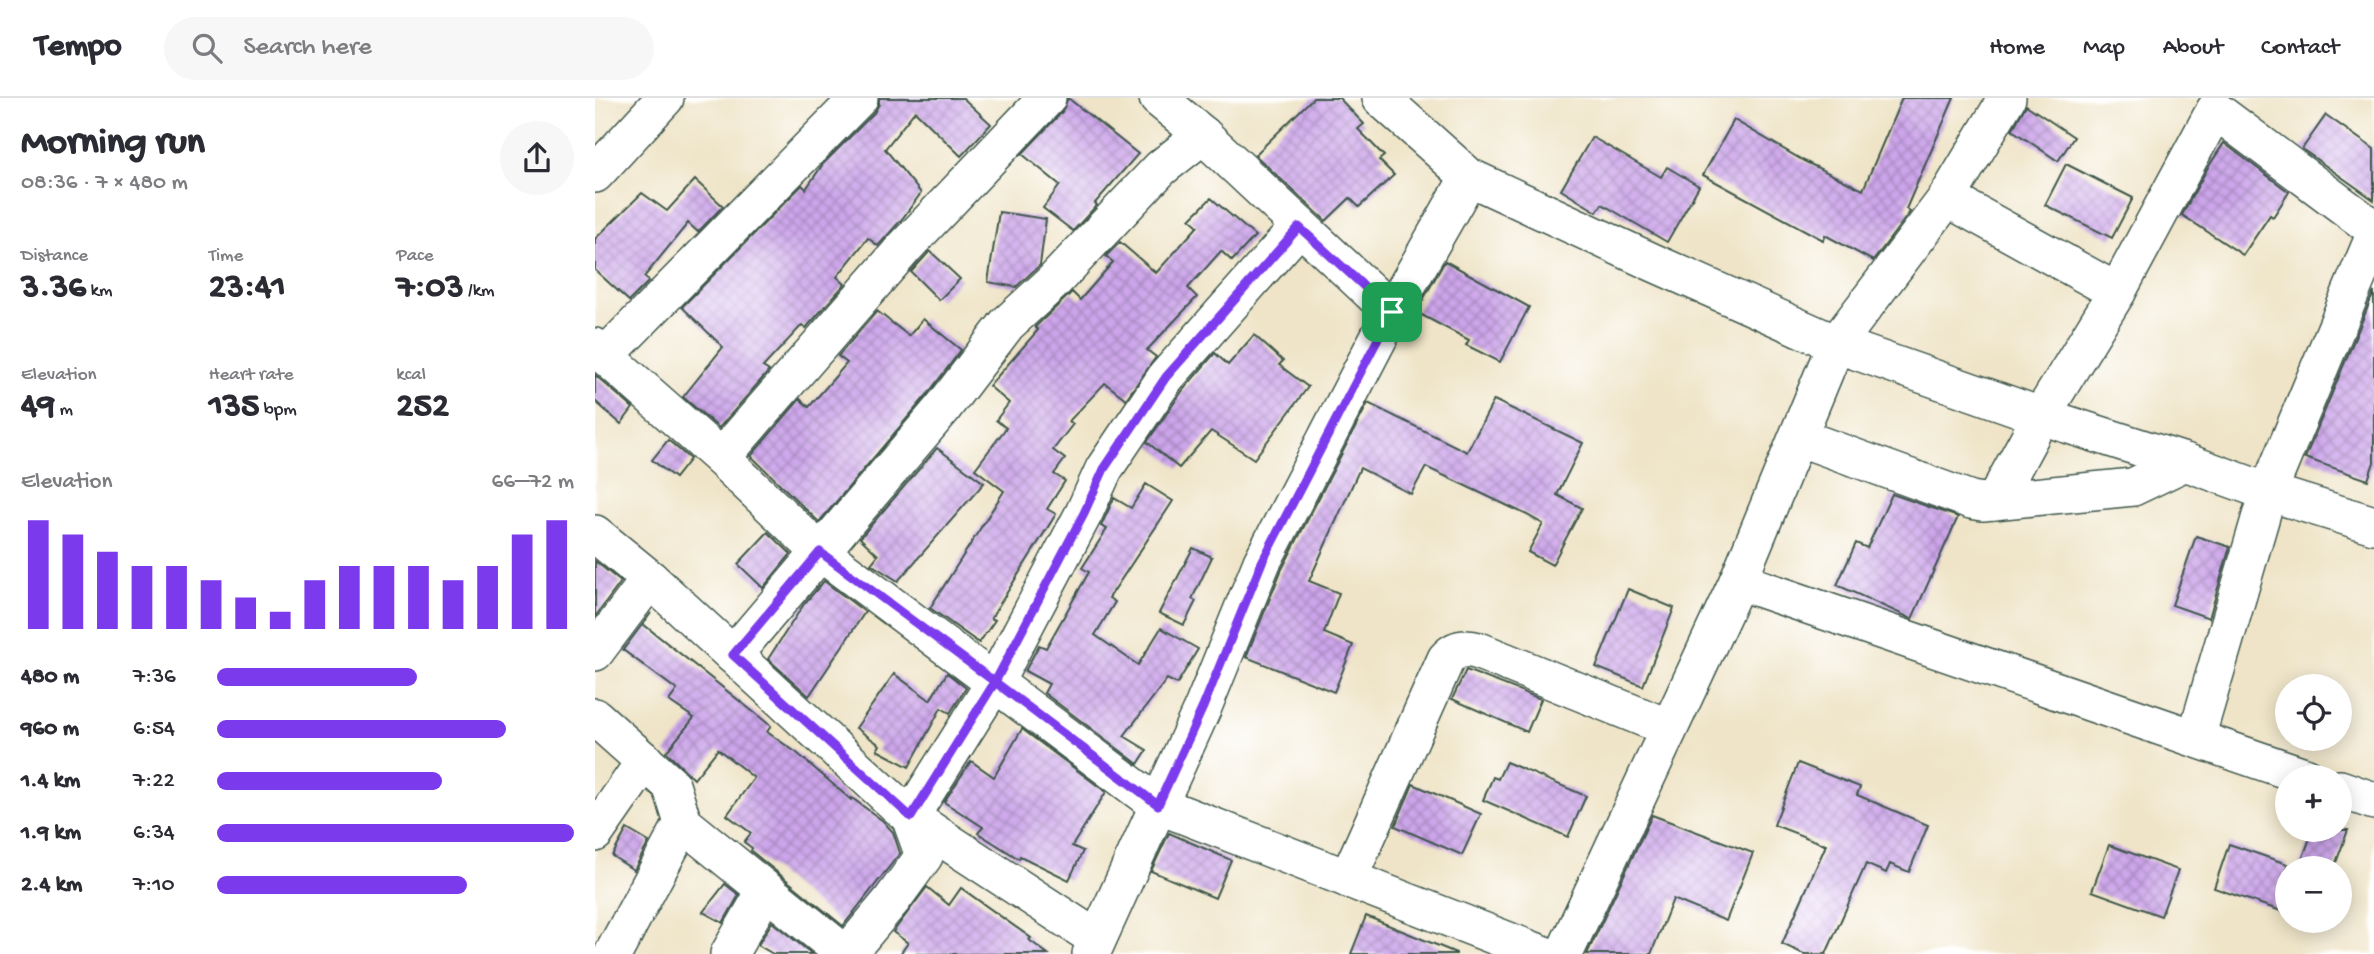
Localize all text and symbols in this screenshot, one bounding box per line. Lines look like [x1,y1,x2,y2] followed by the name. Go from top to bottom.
[164,17,654,80] search box
[35,29,122,67] text: Tempo
[188,29,226,67] icon: search
[244,33,372,64] text: Search here
[1989,34,2045,63] text: Home
[2083,34,2125,63] text: Map
[2163,34,2223,63] text: About
[2261,34,2339,63] text: Contact
[500,121,574,195] button: share
[21,122,205,166] text: Morning run
[21,170,188,197] text: 08:36 · 7 × 480 m
[21,245,88,268] text: Distance
[209,245,243,268] text: Time
[396,245,434,268] text: Pace
[21,268,86,309] text: 3.36
[209,268,286,309] text: 23:41
[396,268,464,309] text: 7:03
[86,280,113,303] text: km
[464,280,495,303] text: /km
[1362,282,1422,342] pin
[1373,293,1411,331] icon: arrive
[21,364,97,387] text: Elevation
[209,364,294,387] text: Heart rate
[396,364,426,387] text: kcal
[21,387,55,428] text: 49
[209,387,259,428] text: 135
[396,387,449,428] text: 252
[55,399,73,422] text: m
[259,399,297,422] text: bpm
[21,469,112,496] text: Elevation
[492,469,574,496] text: 66–72 m
[21,664,79,691] text: 480 m
[133,664,176,691] text: 7:36
[2275,674,2352,933] map controls
[2275,674,2352,751] button: locate
[21,716,79,743] text: 960 m
[133,716,175,743] text: 6:54
[2275,765,2352,842] button: +
[21,768,80,795] text: 1.4 km
[133,768,175,795] text: 7:22
[21,820,81,847] text: 1.9 km
[133,820,175,847] text: 6:34
[2275,856,2352,933] button: −
[21,872,82,899] text: 2.4 km
[133,872,175,899] text: 7:10

